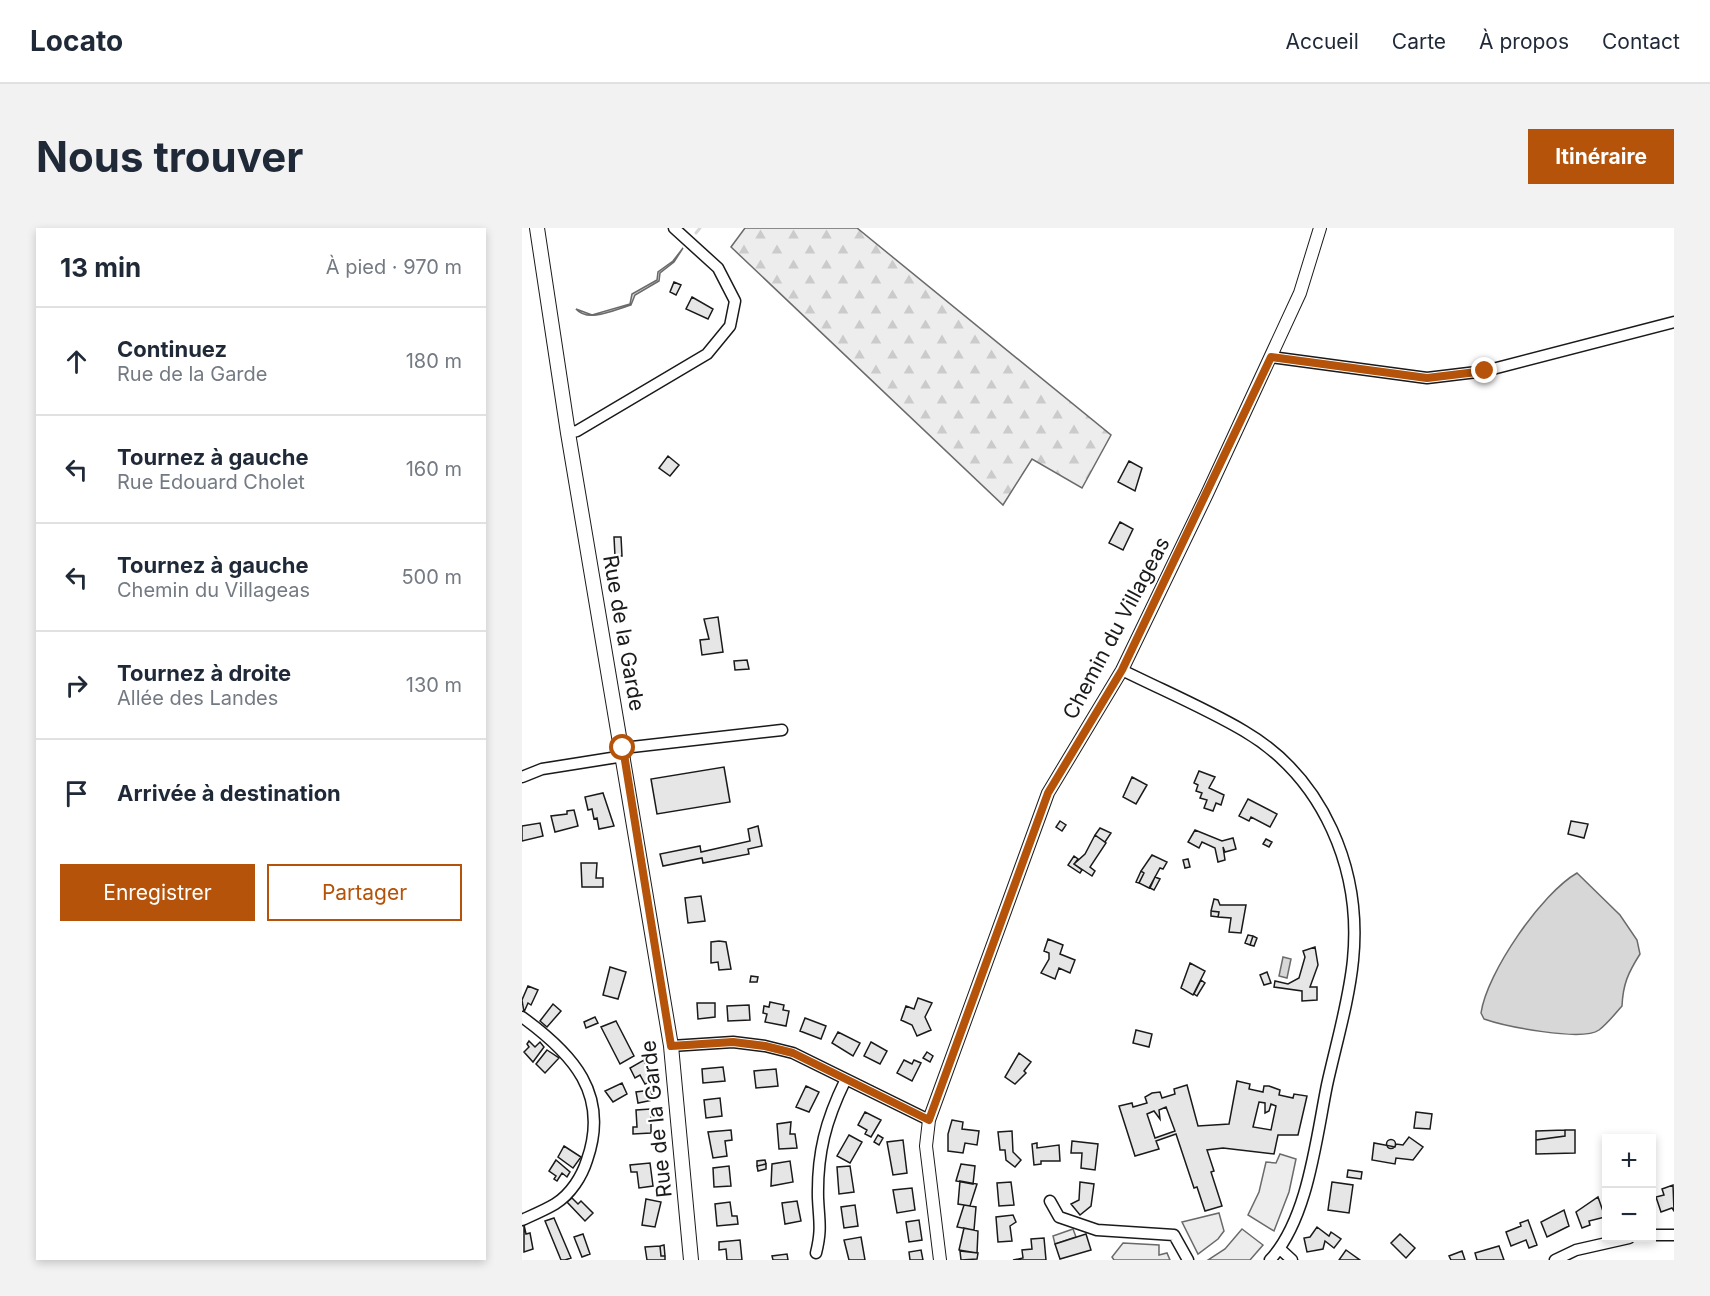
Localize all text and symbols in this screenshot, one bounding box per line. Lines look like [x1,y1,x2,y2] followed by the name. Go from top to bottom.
[30,24,123,58] text: Locato
[1285,29,1359,54] text: Accueil
[1392,29,1446,54] text: Carte
[1479,29,1569,54] text: À propos
[1602,29,1680,54] text: Contact
[1528,129,1674,184] button: Itinéraire
[36,131,303,182] text: Nous trouver
[60,252,141,283] text: 13 min
[326,255,462,279] text: À pied · 970 m
[117,336,227,362] text: Continuez
[60,345,93,378] icon: ahead
[406,349,462,373] text: 180 m
[1471,357,1497,383] route end
[117,362,267,386] text: Rue de la Garde
[117,444,309,470] text: Tournez à gauche
[60,453,93,486] icon: left
[406,457,462,481] text: 160 m
[117,470,305,494] text: Rue Edouard Cholet
[1057,533,1175,723] street label: Chemin du Villageas
[117,552,309,578] text: Tournez à gauche
[598,553,650,713] street label: Rue de la Garde
[60,561,93,594] icon: left
[401,565,462,589] text: 500 m
[117,578,310,602] text: Chemin du Villageas
[117,660,291,686] text: Tournez à droite
[60,669,93,702] icon: right
[406,673,462,697] text: 130 m
[117,686,278,710] text: Allée des Landes
[609,734,635,760] route start
[60,777,93,810] icon: arrive
[117,780,341,806] text: Arrivée à destination
[60,864,255,921] button: Enregistrer
[267,864,462,921] button: Partager
[635,1039,677,1199] street label: Rue de la Garde
[1602,1134,1656,1242] map controls
[1602,1134,1656,1188] button: +
[1602,1188,1656,1242] button: −

